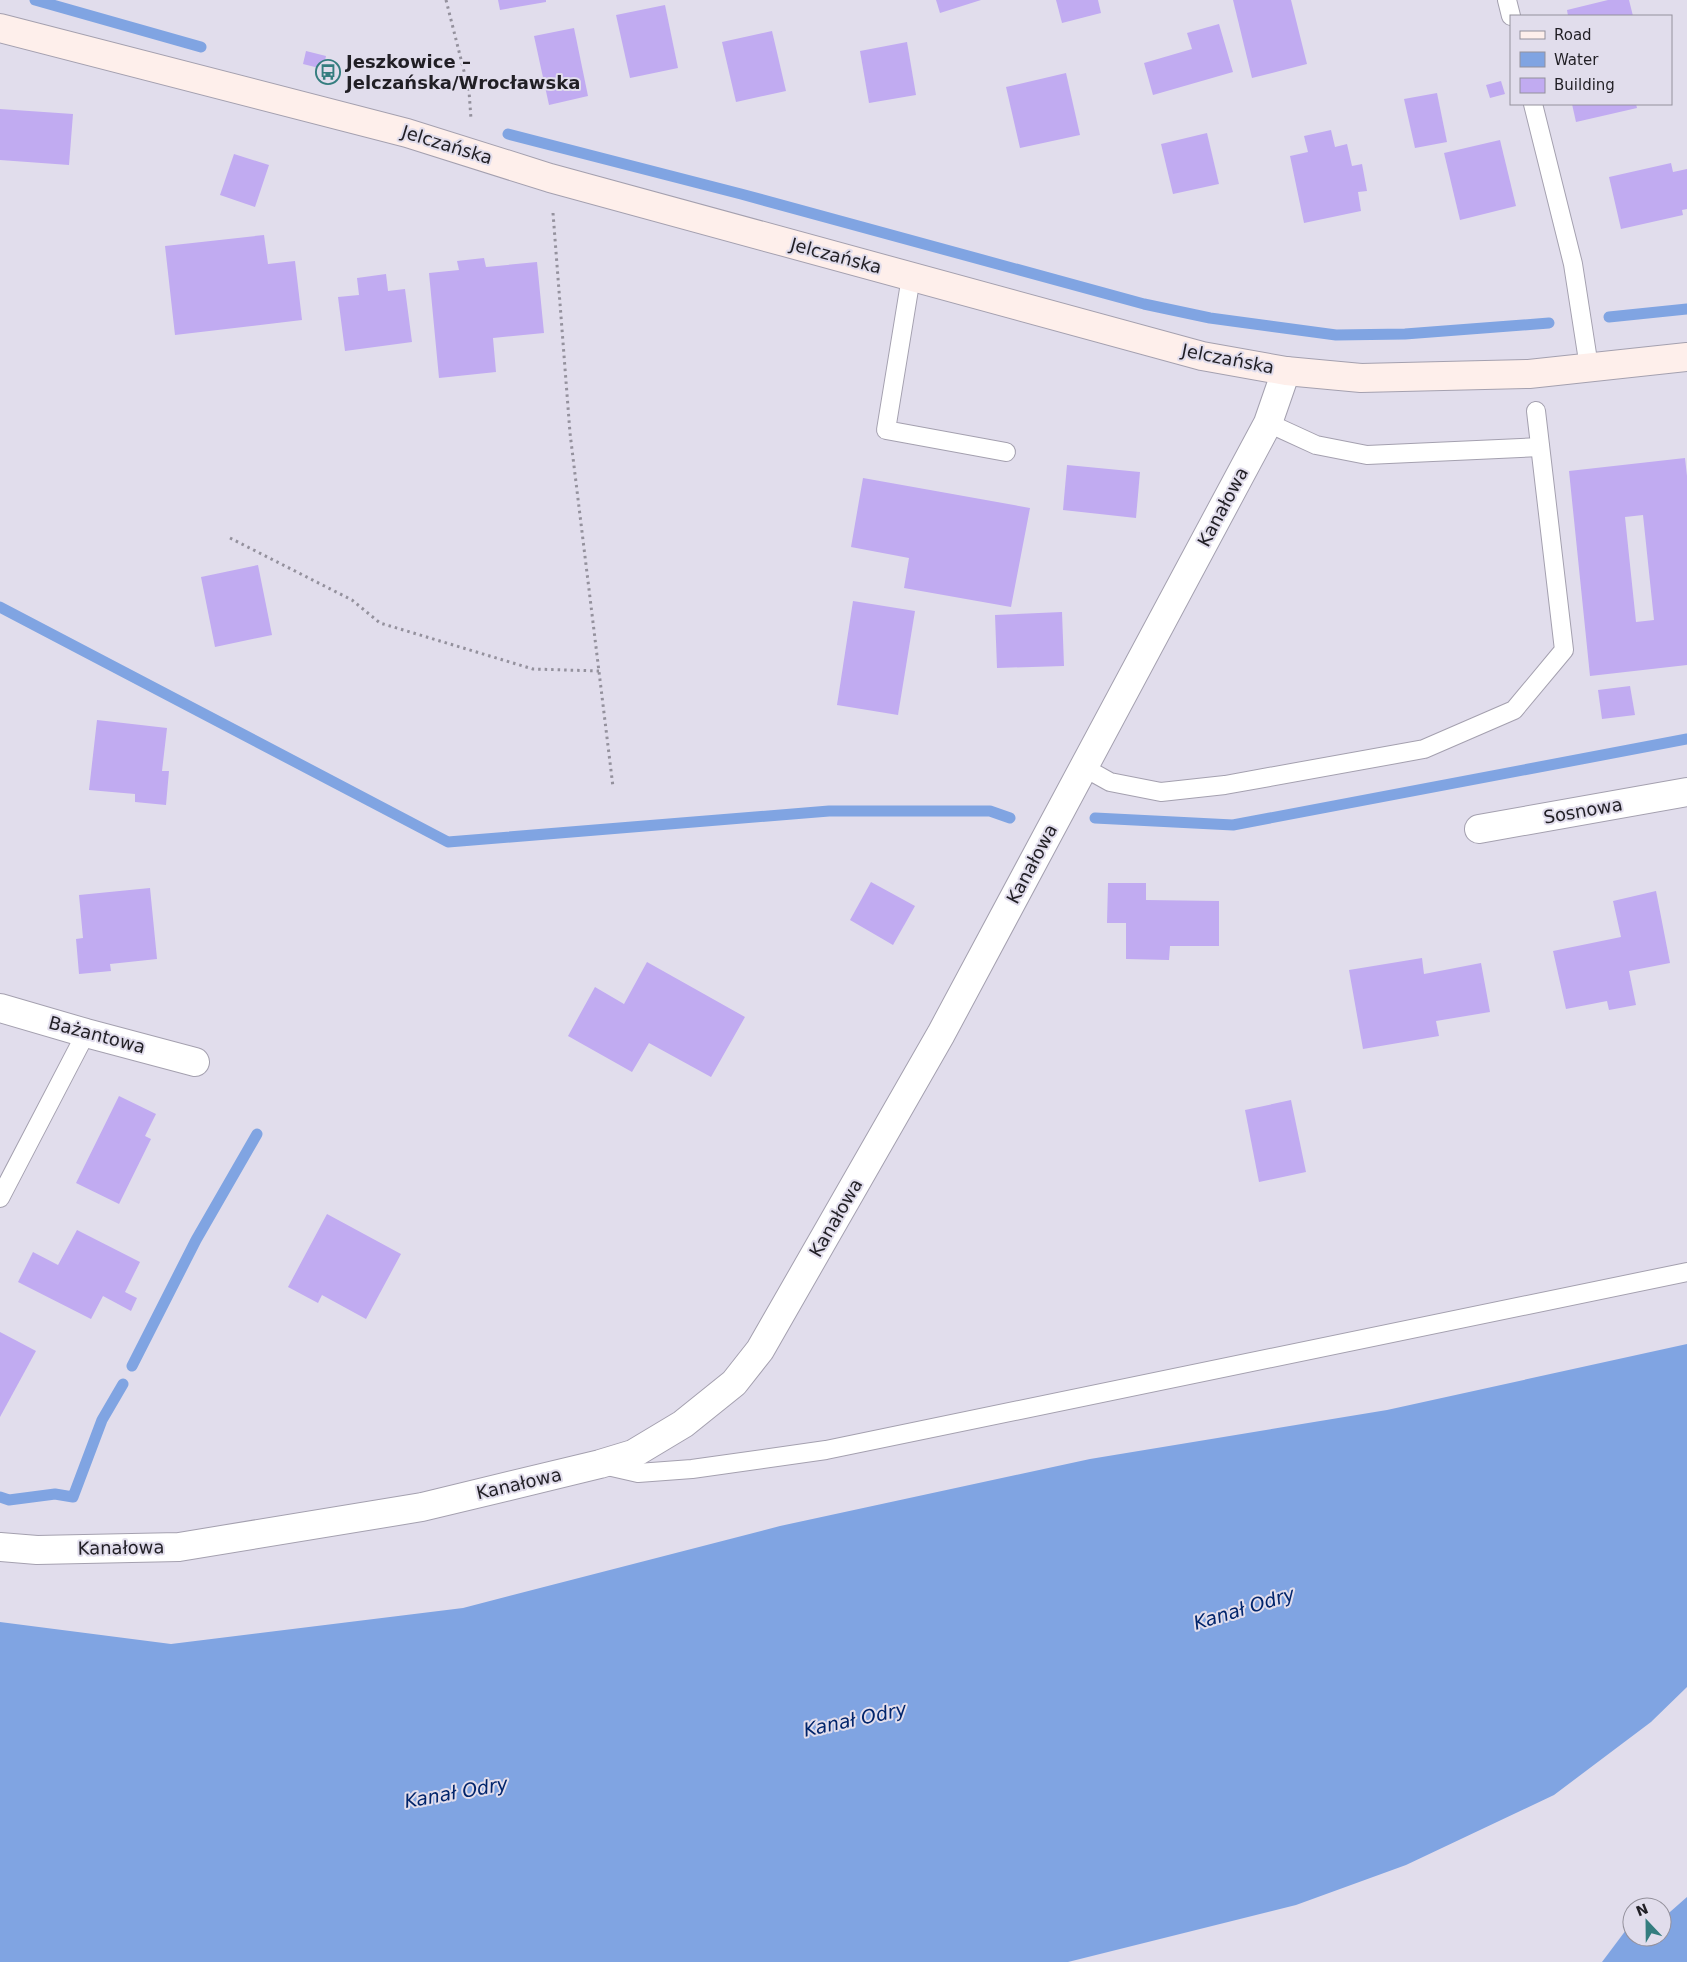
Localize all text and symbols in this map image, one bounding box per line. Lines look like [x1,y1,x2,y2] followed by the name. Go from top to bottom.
[1510,15,1672,105] legend
[1554,26,1592,44] text: Road
[344,51,580,93] place label: Jeszkowice – Jelczańska/Wrocławska
[1554,51,1599,69] text: Water
[315,59,341,85] bus stop icon: Jeszkowice – Jelczańska/Wrocławska
[1554,76,1615,94] text: Building
[398,120,495,168] street label: Jelczańska
[787,233,884,278] street label: Jelczańska
[1179,339,1276,378] street label: Jelczańska
[1193,463,1252,550] street label: Kanałowa
[1542,793,1624,828] street label: Sosnowa
[1002,820,1061,907] street label: Kanałowa
[47,1012,148,1057] street label: Bażantowa
[805,1175,866,1261] street label: Kanałowa
[474,1464,564,1504] street label: Kanałowa
[77,1536,165,1559] street label: Kanałowa
[1191,1582,1298,1634] water label: Kanał Odry
[802,1697,909,1741] water label: Kanał Odry
[403,1772,510,1812] water label: Kanał Odry
[1622,1897,1672,1947] north arrow
[1634,1900,1651,1920] text: N

